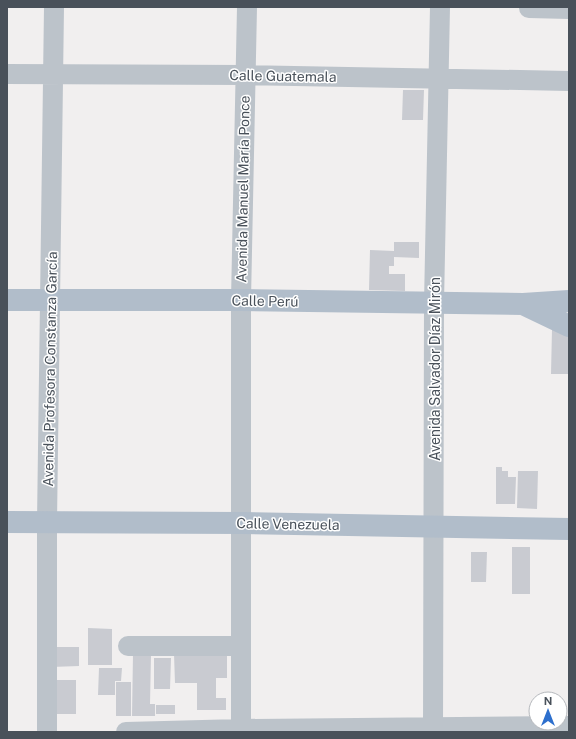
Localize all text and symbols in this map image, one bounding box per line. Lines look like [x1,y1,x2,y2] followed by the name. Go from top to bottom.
[229,67,337,85] street label: Calle Guatemala
[233,95,253,283] street label: Avenida Manuel María Ponce
[40,251,60,487] street label: Avenida Profesora Constanza García
[427,277,443,461] street label: Avenida Salvador Díaz Mirón
[231,292,299,310] street label: Calle Perú
[236,515,340,533] street label: Calle Venezuela
[528,691,568,731] north arrow
[544,695,552,707] text: N

